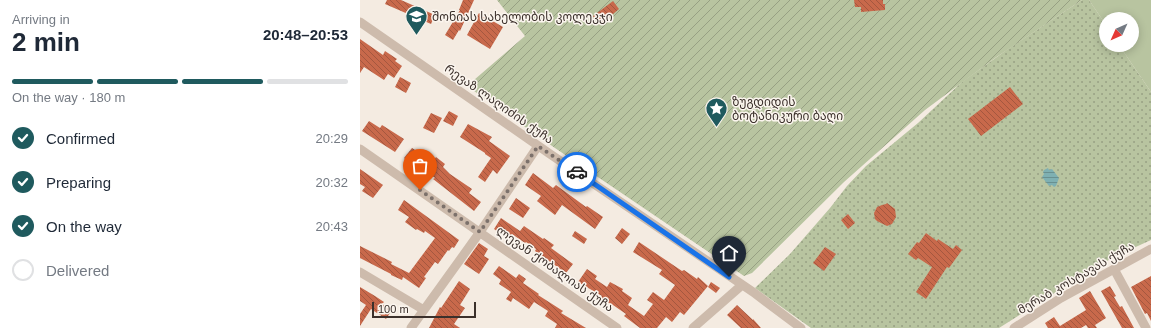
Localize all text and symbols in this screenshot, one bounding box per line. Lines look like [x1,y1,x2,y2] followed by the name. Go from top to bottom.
[404,4,430,37] school or university icon: შონიას სახელობის კოლეკჯი
[432,10,613,25] place label: შონიას სახელობის კოლეკჯი
[12,12,70,27] text: Arriving in
[1099,12,1139,52] north arrow
[1099,12,1139,52] map controls
[263,26,348,43] text: 20:48–20:53
[12,27,80,57] text: 2 min
[441,61,556,148] street label: რევაზ ლაღიძის ქუჩა
[12,90,125,105] text: On the way · 180 m
[732,95,843,124] place label: ზუგდიდის ბოტანიკური ბაღი
[703,96,729,129] place icon: ზუგდიდის ბოტანიკური ბაღი
[12,127,34,149] icon: check
[46,130,115,147] text: Confirmed
[315,131,348,146] text: 20:29
[403,149,437,190] pin
[557,152,597,192] courier
[409,155,431,177] icon: bag
[566,161,588,183] icon: car
[12,171,34,193] icon: check
[46,174,111,191] text: Preparing
[315,175,348,190] text: 20:32
[12,215,34,237] icon: check
[46,218,122,235] text: On the way
[315,219,348,234] text: 20:43
[493,223,616,316] street label: ლევან ქობალიას ქუჩა
[712,236,746,277] pin
[1015,239,1137,317] street label: მერაბ კოსტავას ქუჩა
[718,242,740,264] icon: home
[46,262,109,279] text: Delivered
[372,300,476,319] scale bar
[378,303,409,315] text: 100 m

